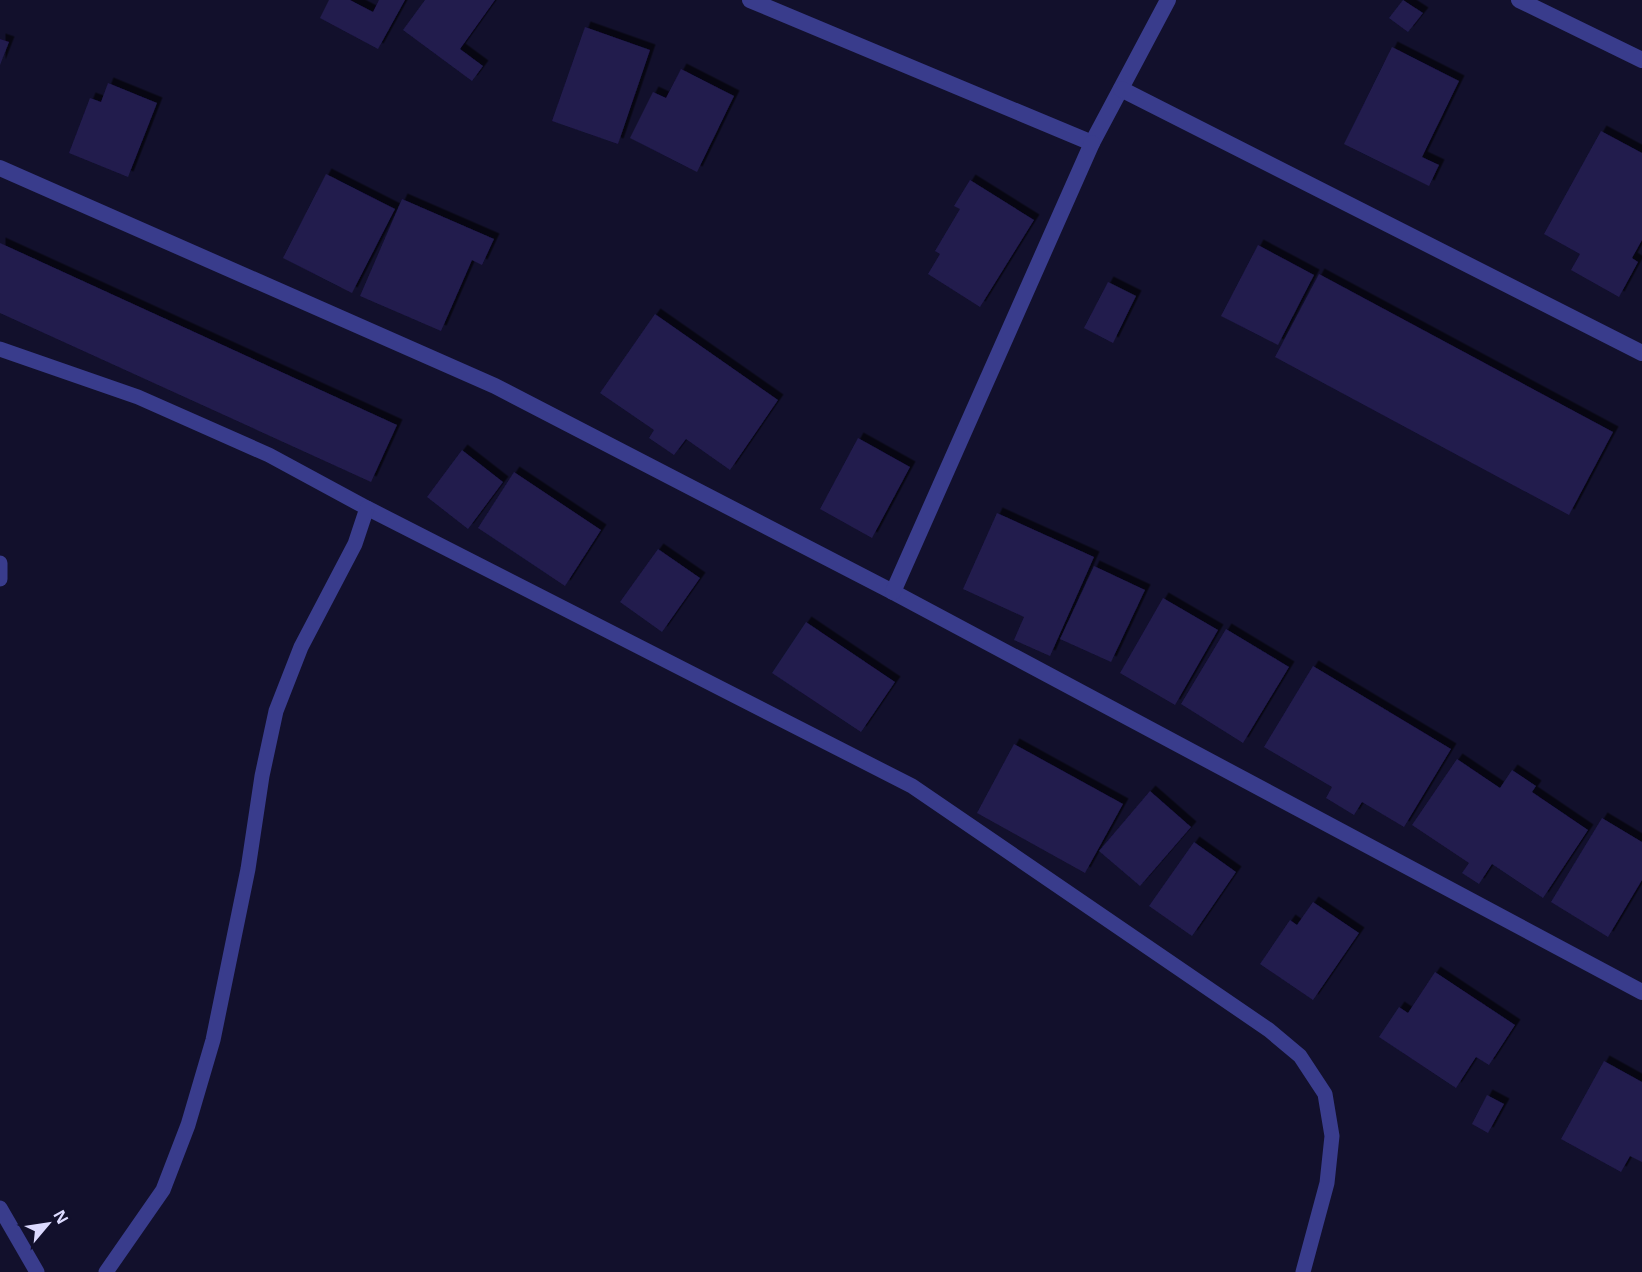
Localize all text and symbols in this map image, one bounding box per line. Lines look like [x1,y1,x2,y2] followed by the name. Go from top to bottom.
[18,1194,78,1254] north arrow
[48,1206,74,1228] text: N

